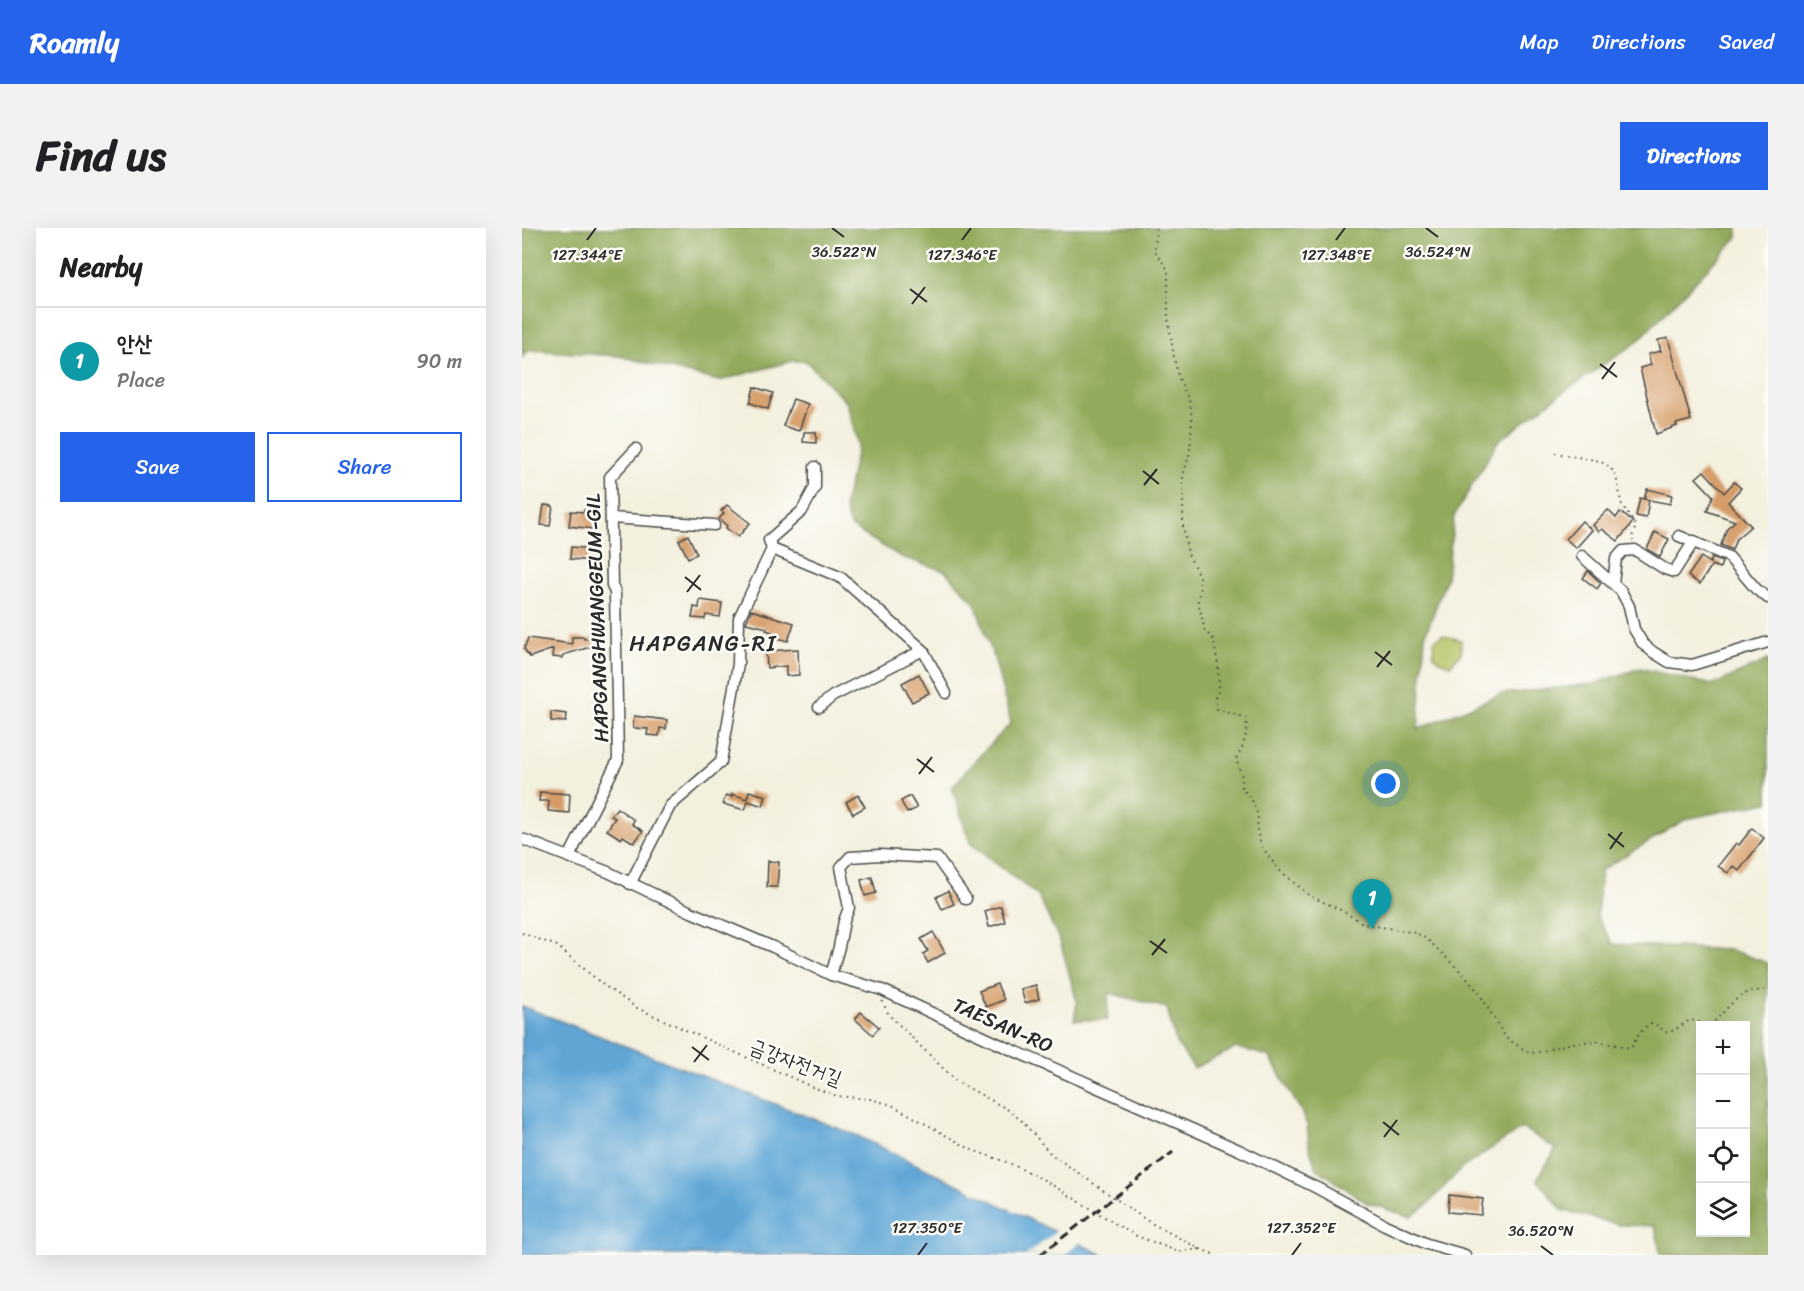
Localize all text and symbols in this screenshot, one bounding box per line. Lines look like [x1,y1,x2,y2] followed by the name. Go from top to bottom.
[30,18,119,67] text: Roamly
[1520,23,1558,61] text: Map
[1591,23,1686,61] text: Directions
[1719,23,1774,61] text: Saved
[36,119,166,193] text: Find us
[1620,122,1768,190] button: Directions
[812,239,877,265] text: 36.522°N
[1405,239,1471,265] text: 36.524°N
[552,242,624,268] text: 127.344°E
[927,242,998,268] text: 127.346°E
[1301,242,1372,268] text: 127.348°E
[60,244,142,290] text: Nearby
[117,324,152,363] text: 안산
[75,344,84,379] text: 1
[417,344,462,379] text: 90 m
[117,363,165,398] text: Place
[60,432,255,502] button: Save
[267,432,462,502] button: Share
[576,492,619,743] street label: HAPGANGHWANGGEUM-GIL
[629,624,777,663] district label: HAPGANG-RI
[1371,769,1400,798] your location
[1352,880,1392,929] pin: 1
[947,988,1059,1063] street label: TAESAN-RO
[1696,1021,1750,1237] map controls
[1696,1021,1750,1075] button: +
[744,1029,847,1096] street label: 금강자전거길
[1696,1075,1750,1129] button: −
[1696,1129,1750,1183] button: locate
[1696,1183,1750,1237] button: layers
[892,1215,964,1241] text: 127.350°E
[1267,1215,1337,1241] text: 127.352°E
[1508,1218,1574,1244] text: 36.520°N

